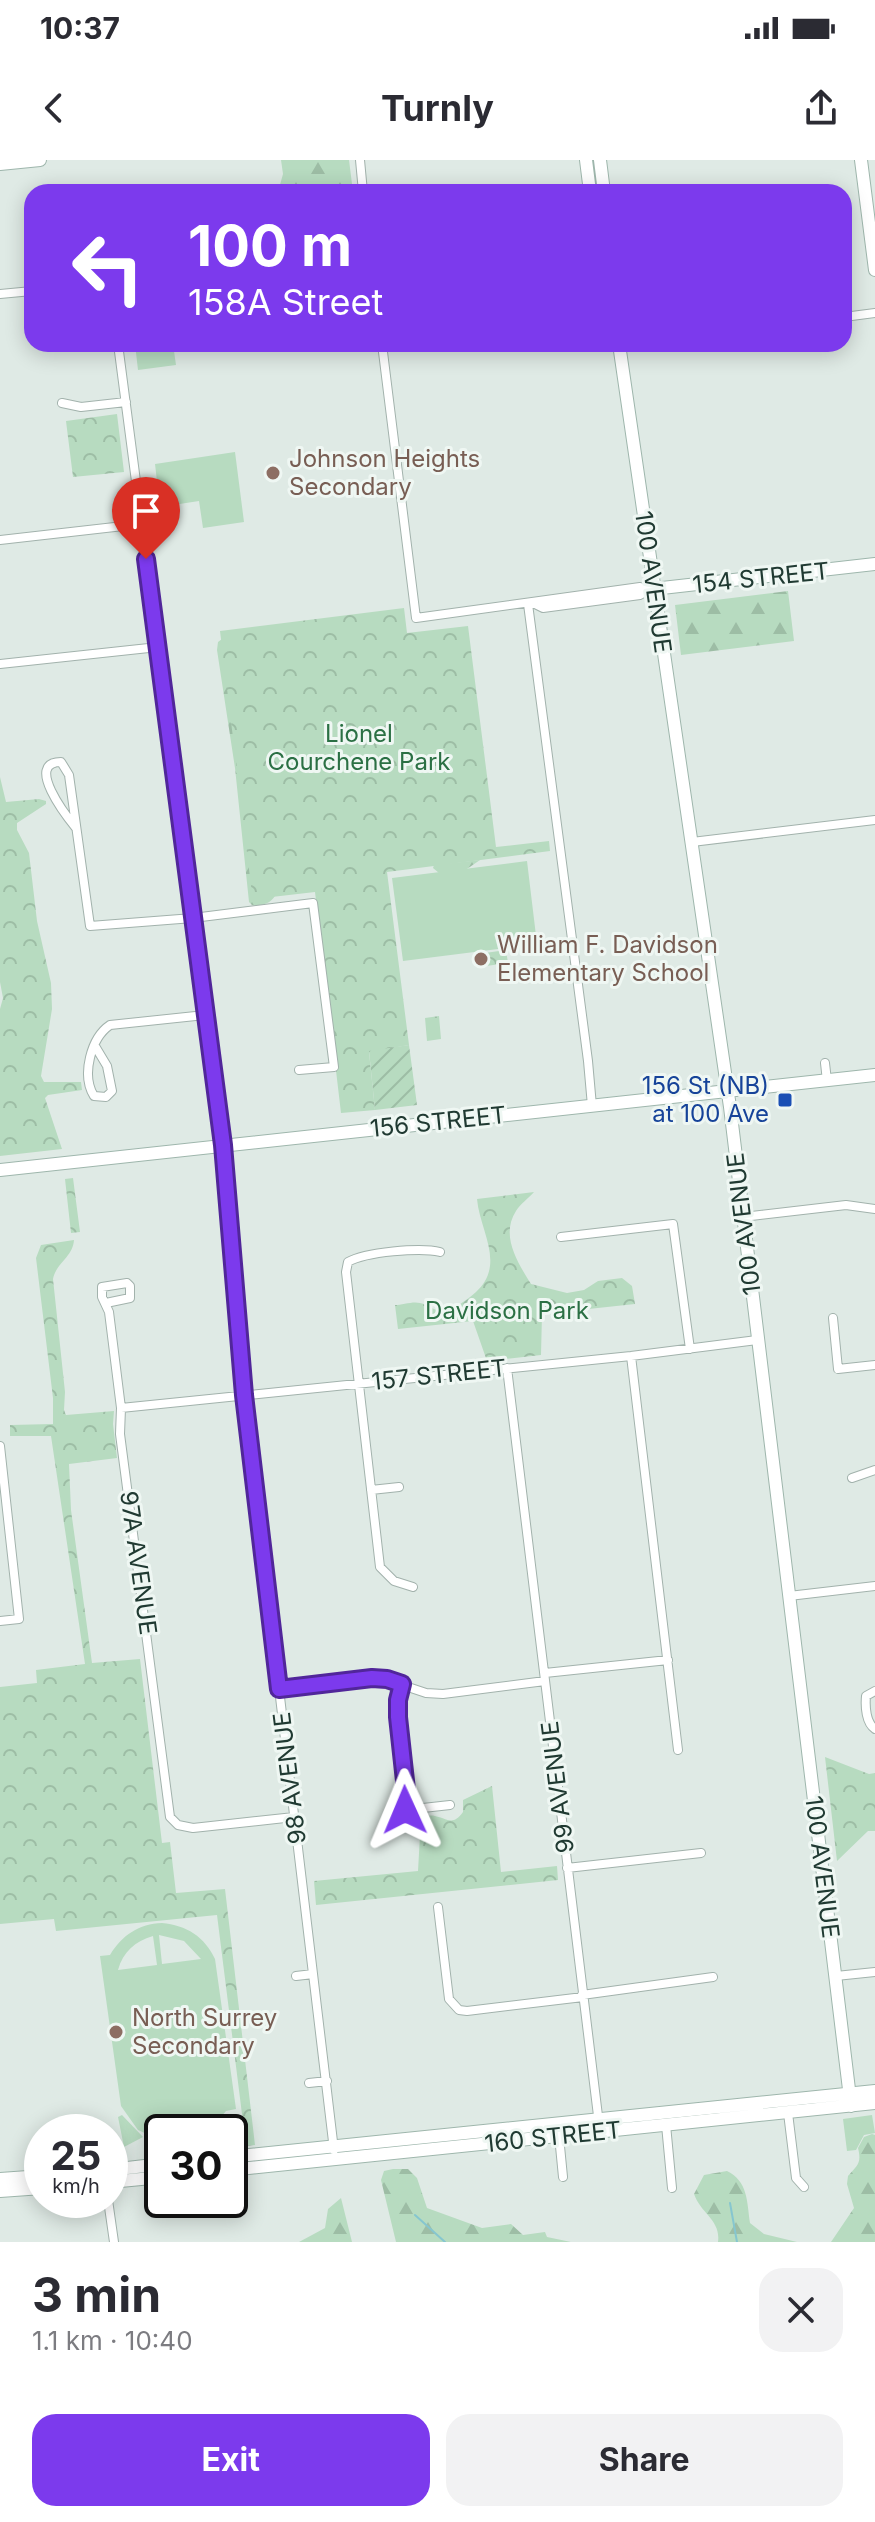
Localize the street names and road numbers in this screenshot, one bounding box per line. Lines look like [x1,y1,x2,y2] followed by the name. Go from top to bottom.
[629,509,678,655] street label: 100 AVENUE
[691,556,831,599] street label: 154 STREET
[368,1100,507,1143] street label: 156 STREET
[720,1151,767,1297] street label: 100 AVENUE
[370,1353,508,1396] street label: 157 STREET
[114,1489,163,1637] street label: 97A AVENUE
[267,1710,312,1846] street label: 98 AVENUE
[535,1719,580,1855] street label: 99 AVENUE
[799,1794,846,1940] street label: 100 AVENUE
[483,2115,623,2158] street label: 160 STREET

